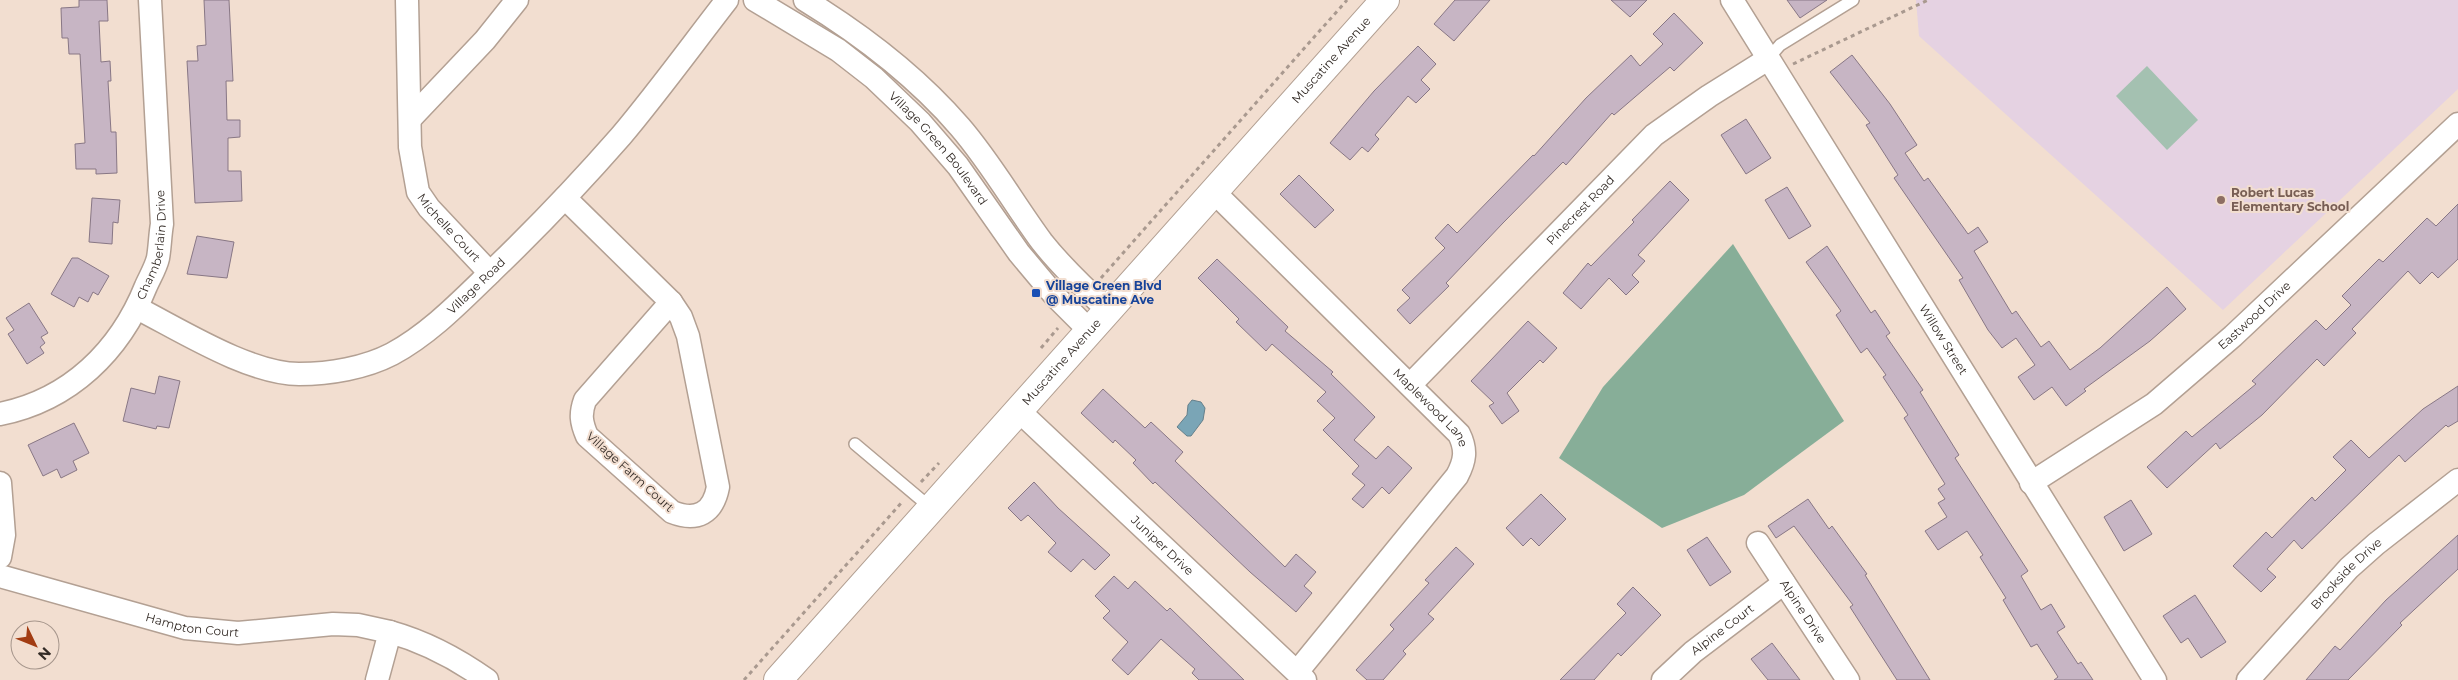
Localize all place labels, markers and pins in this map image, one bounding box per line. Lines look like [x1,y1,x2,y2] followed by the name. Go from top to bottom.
[2231,185,2349,214] place label: Robert Lucas Elementary School
[2215,194,2227,206] marker: Robert Lucas Elementary School
[1045,278,1162,307] place label: Village Green Blvd @ Muscatine Ave
[1030,287,1042,299] marker: Village Green Blvd @ Muscatine Ave

